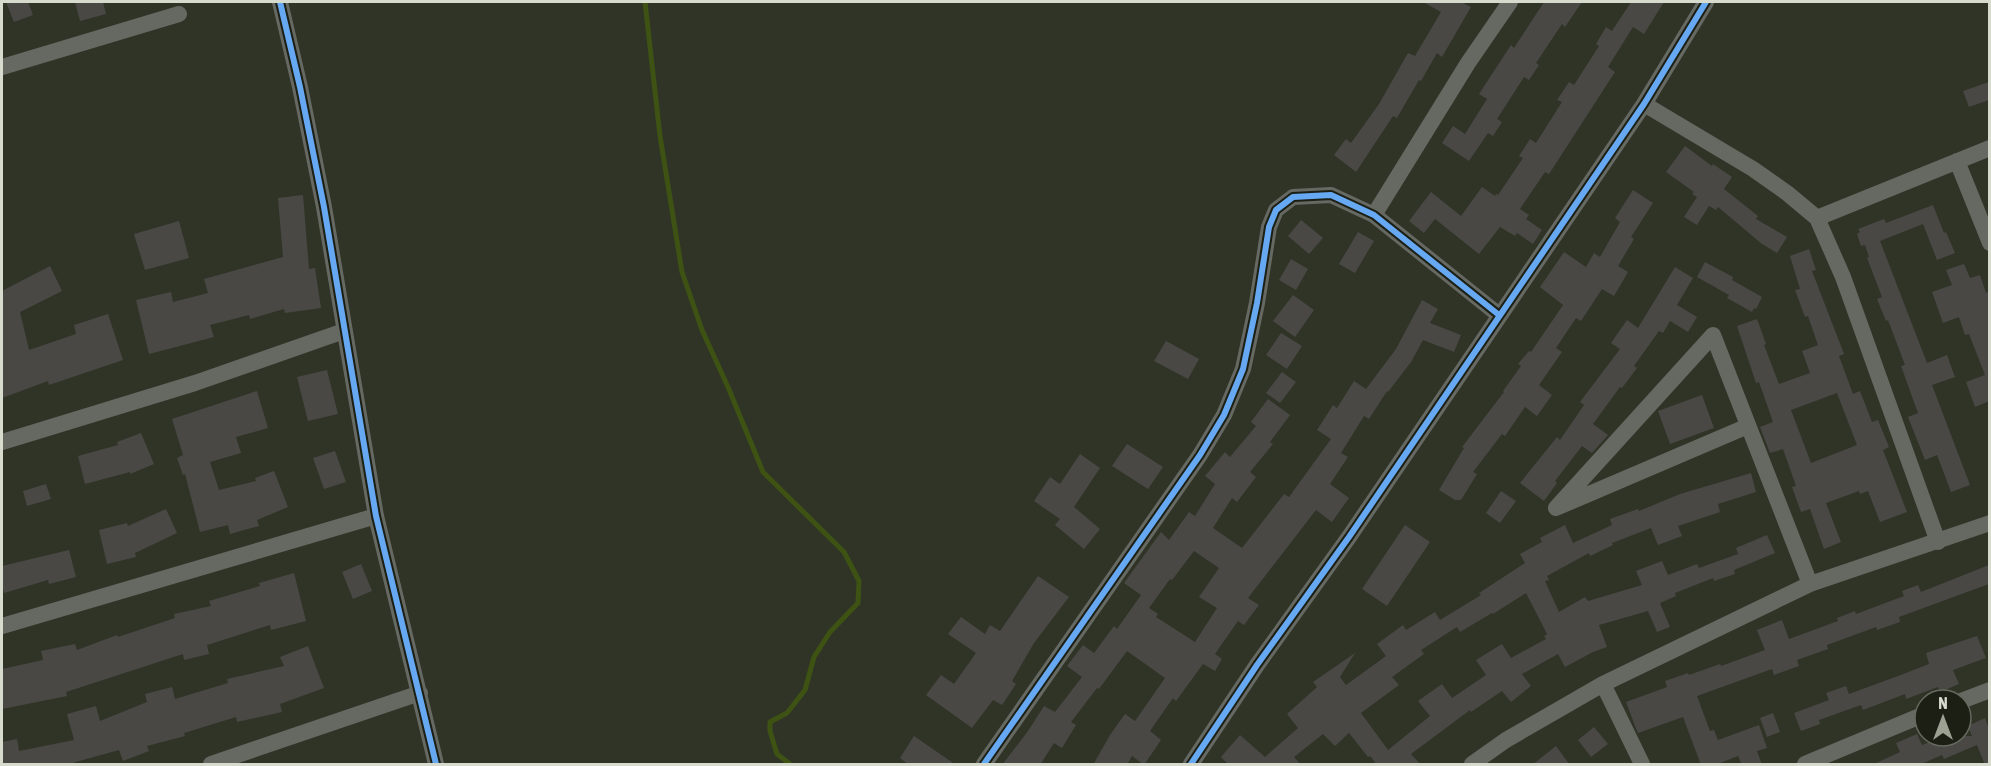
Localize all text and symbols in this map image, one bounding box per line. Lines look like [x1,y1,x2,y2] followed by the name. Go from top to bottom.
[1913,688,1973,748] north arrow
[1938,694,1948,712] text: N

